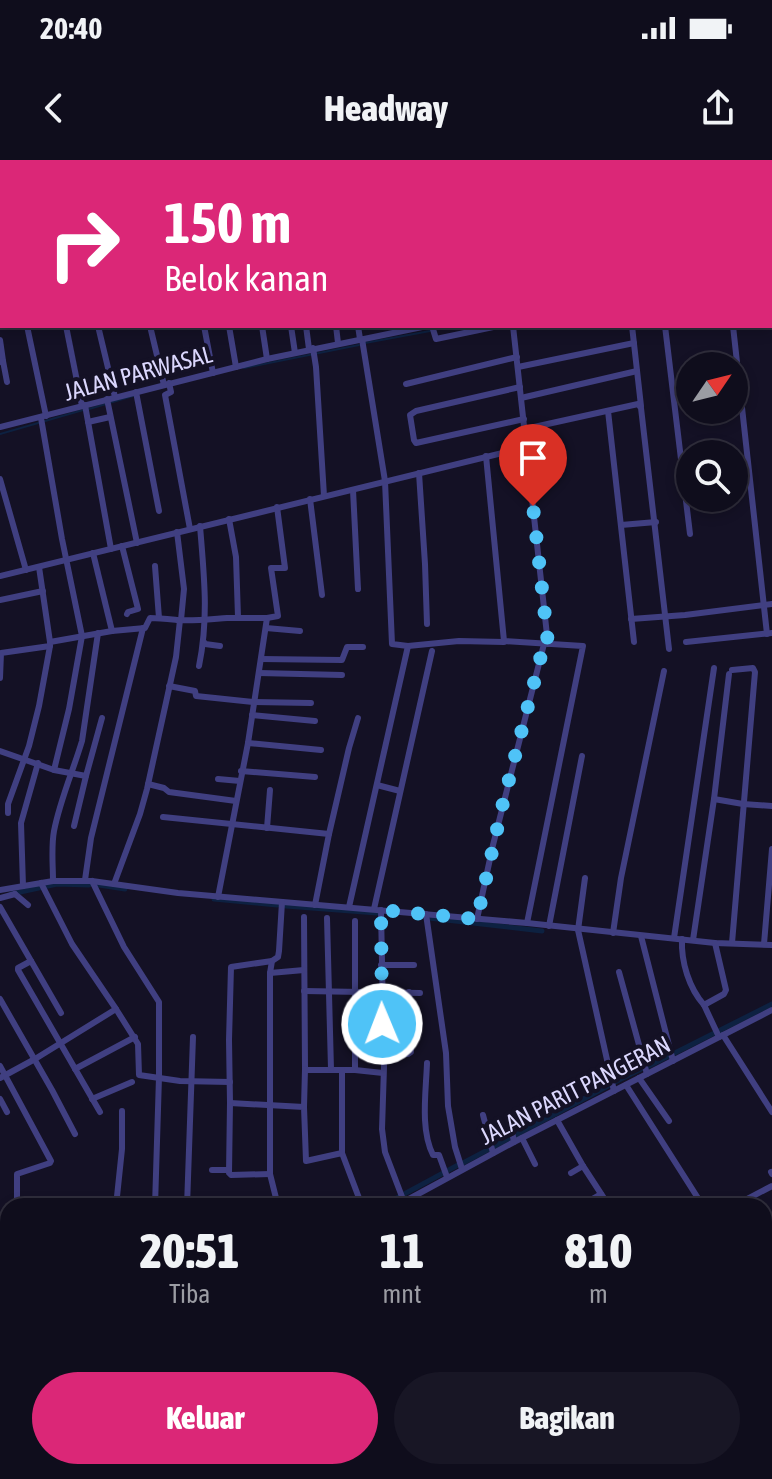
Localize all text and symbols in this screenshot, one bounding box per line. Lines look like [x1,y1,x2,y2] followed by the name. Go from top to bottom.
[40,11,102,45] text: 20:40
[32,86,76,130] icon: back
[696,86,740,130] icon: share
[324,87,448,129] text: Headway
[164,191,291,255] text: 150 m
[32,192,136,296] icon: right
[164,257,329,299] text: Belok kanan
[61,340,216,406] street label: JALAN PARWASAL
[676,352,748,424] north arrow
[676,352,748,512] map controls
[499,424,567,506] pin
[511,436,555,480] icon: arrive
[676,440,748,512] button: search
[340,982,424,1066] position arrow
[475,1030,675,1150] street label: JALAN PARIT PANGERAN
[140,1223,240,1278] text: 20:51
[379,1223,425,1278] text: 11
[564,1223,632,1278] text: 810
[169,1279,210,1309] text: Tiba
[383,1279,421,1309] text: mnt
[589,1279,608,1309] text: m
[32,1372,378,1464] button: Keluar
[394,1372,740,1464] button: Bagikan

